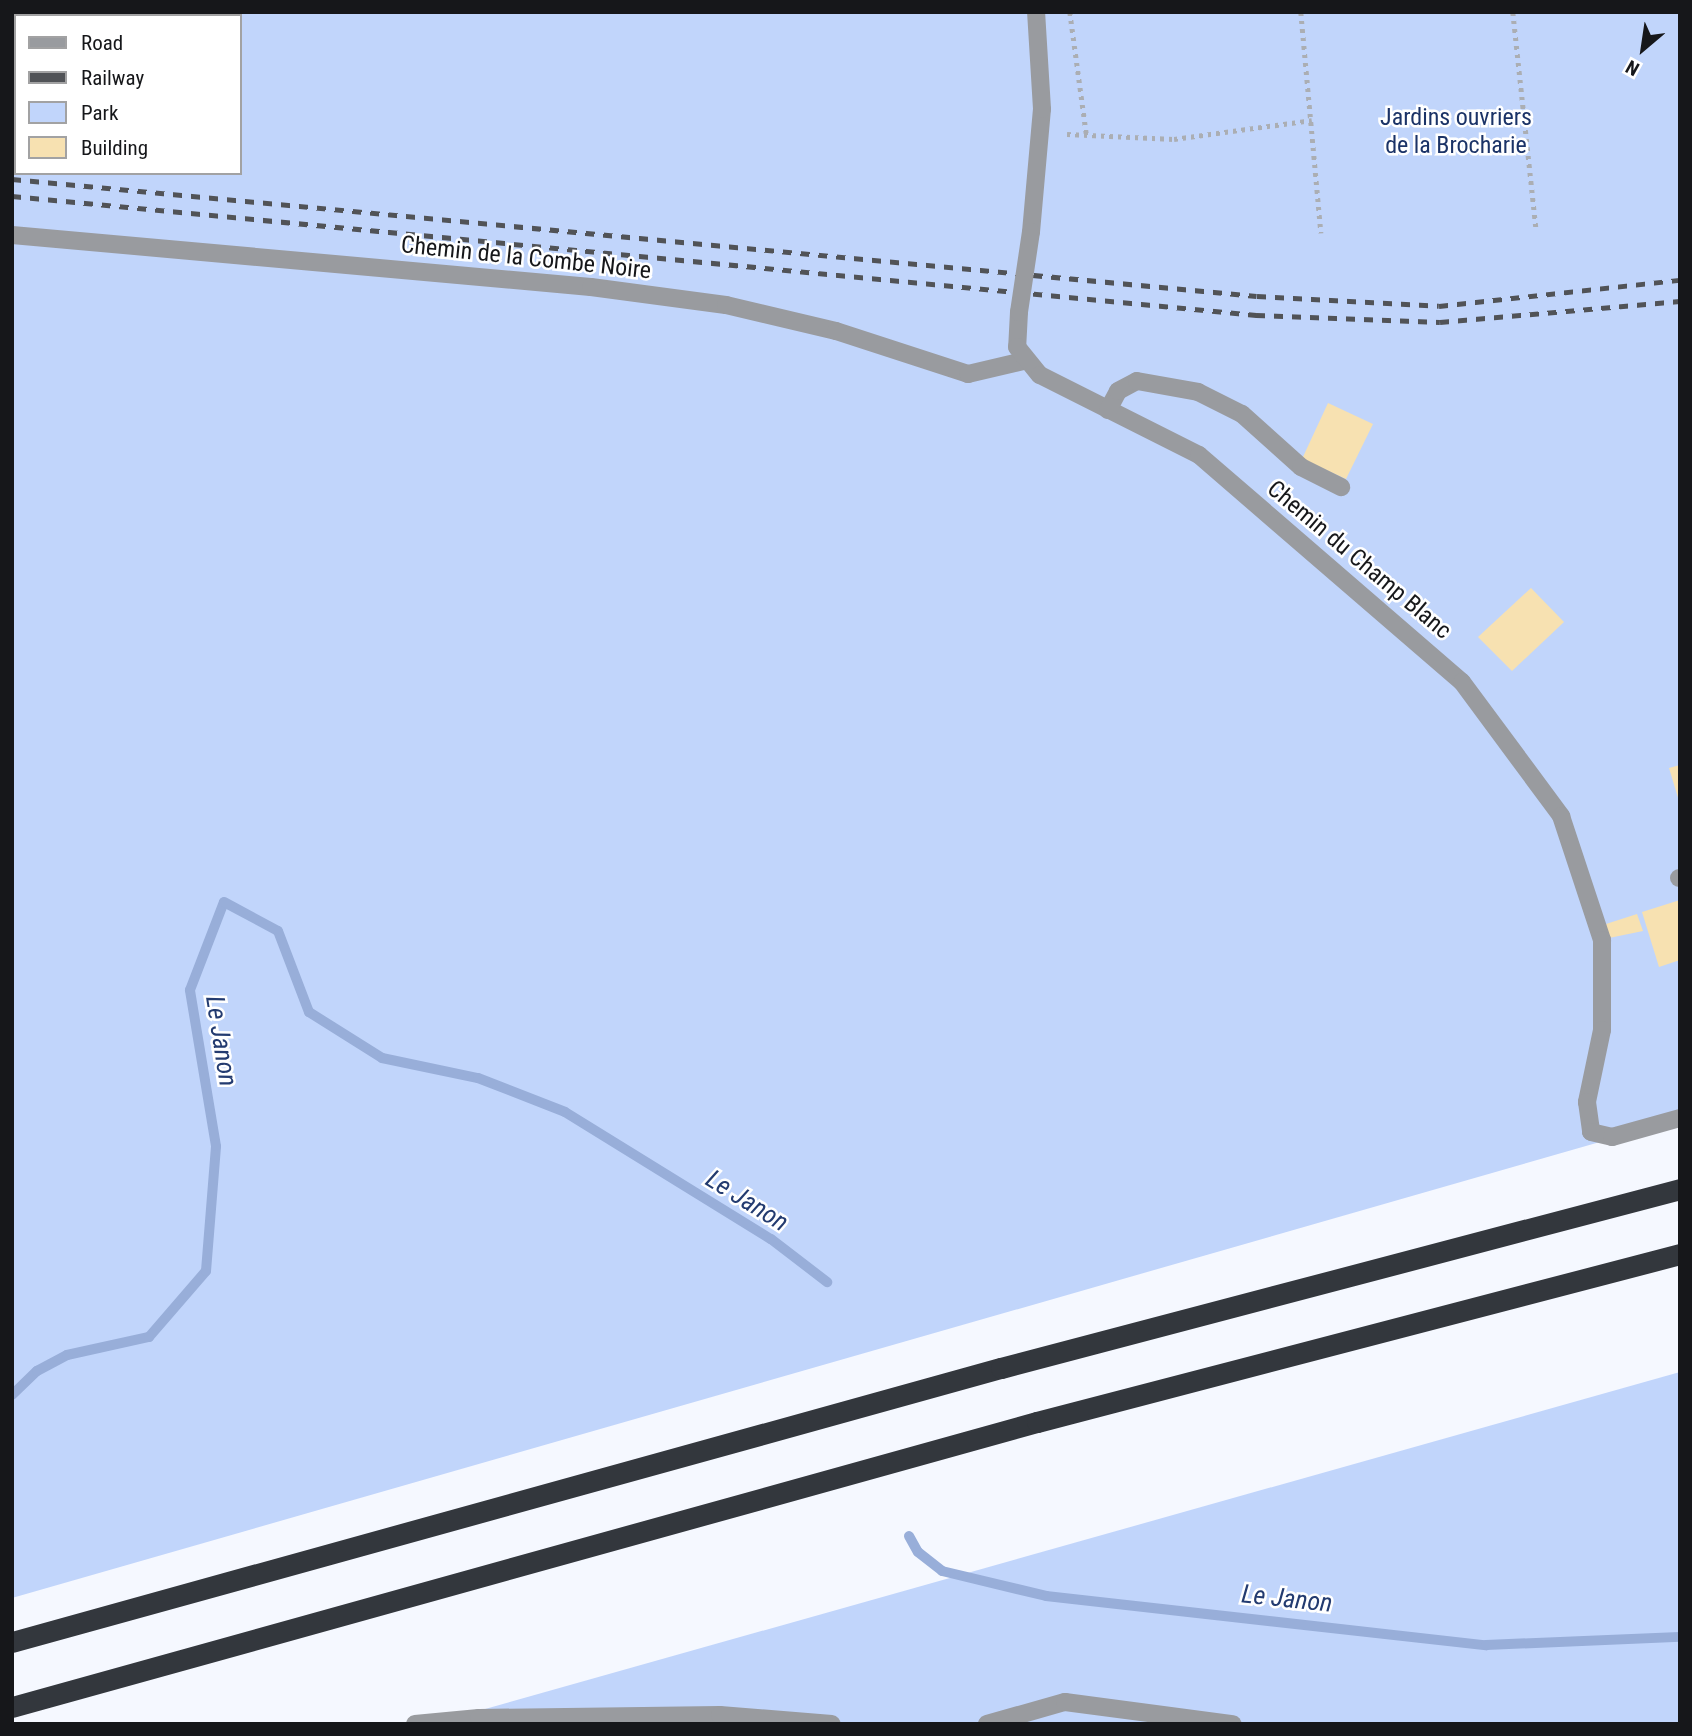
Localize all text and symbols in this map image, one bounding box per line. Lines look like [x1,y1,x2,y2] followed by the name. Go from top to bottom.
[14,14,242,175] legend
[1608,14,1678,84] north arrow
[81,31,123,55] text: Road
[1622,55,1643,81] text: N
[81,66,144,90] text: Railway
[81,101,118,125] text: Park
[1380,104,1532,160] park label: Jardins ouvriers de la Brocharie
[81,136,148,160] text: Building
[399,231,653,285] street label: Chemin de la Combe Noire
[1261,475,1457,645] street label: Chemin du Champ Blanc
[198,994,244,1088] water label: Le Janon
[700,1164,794,1238] water label: Le Janon
[1240,1579,1334,1619] water label: Le Janon

